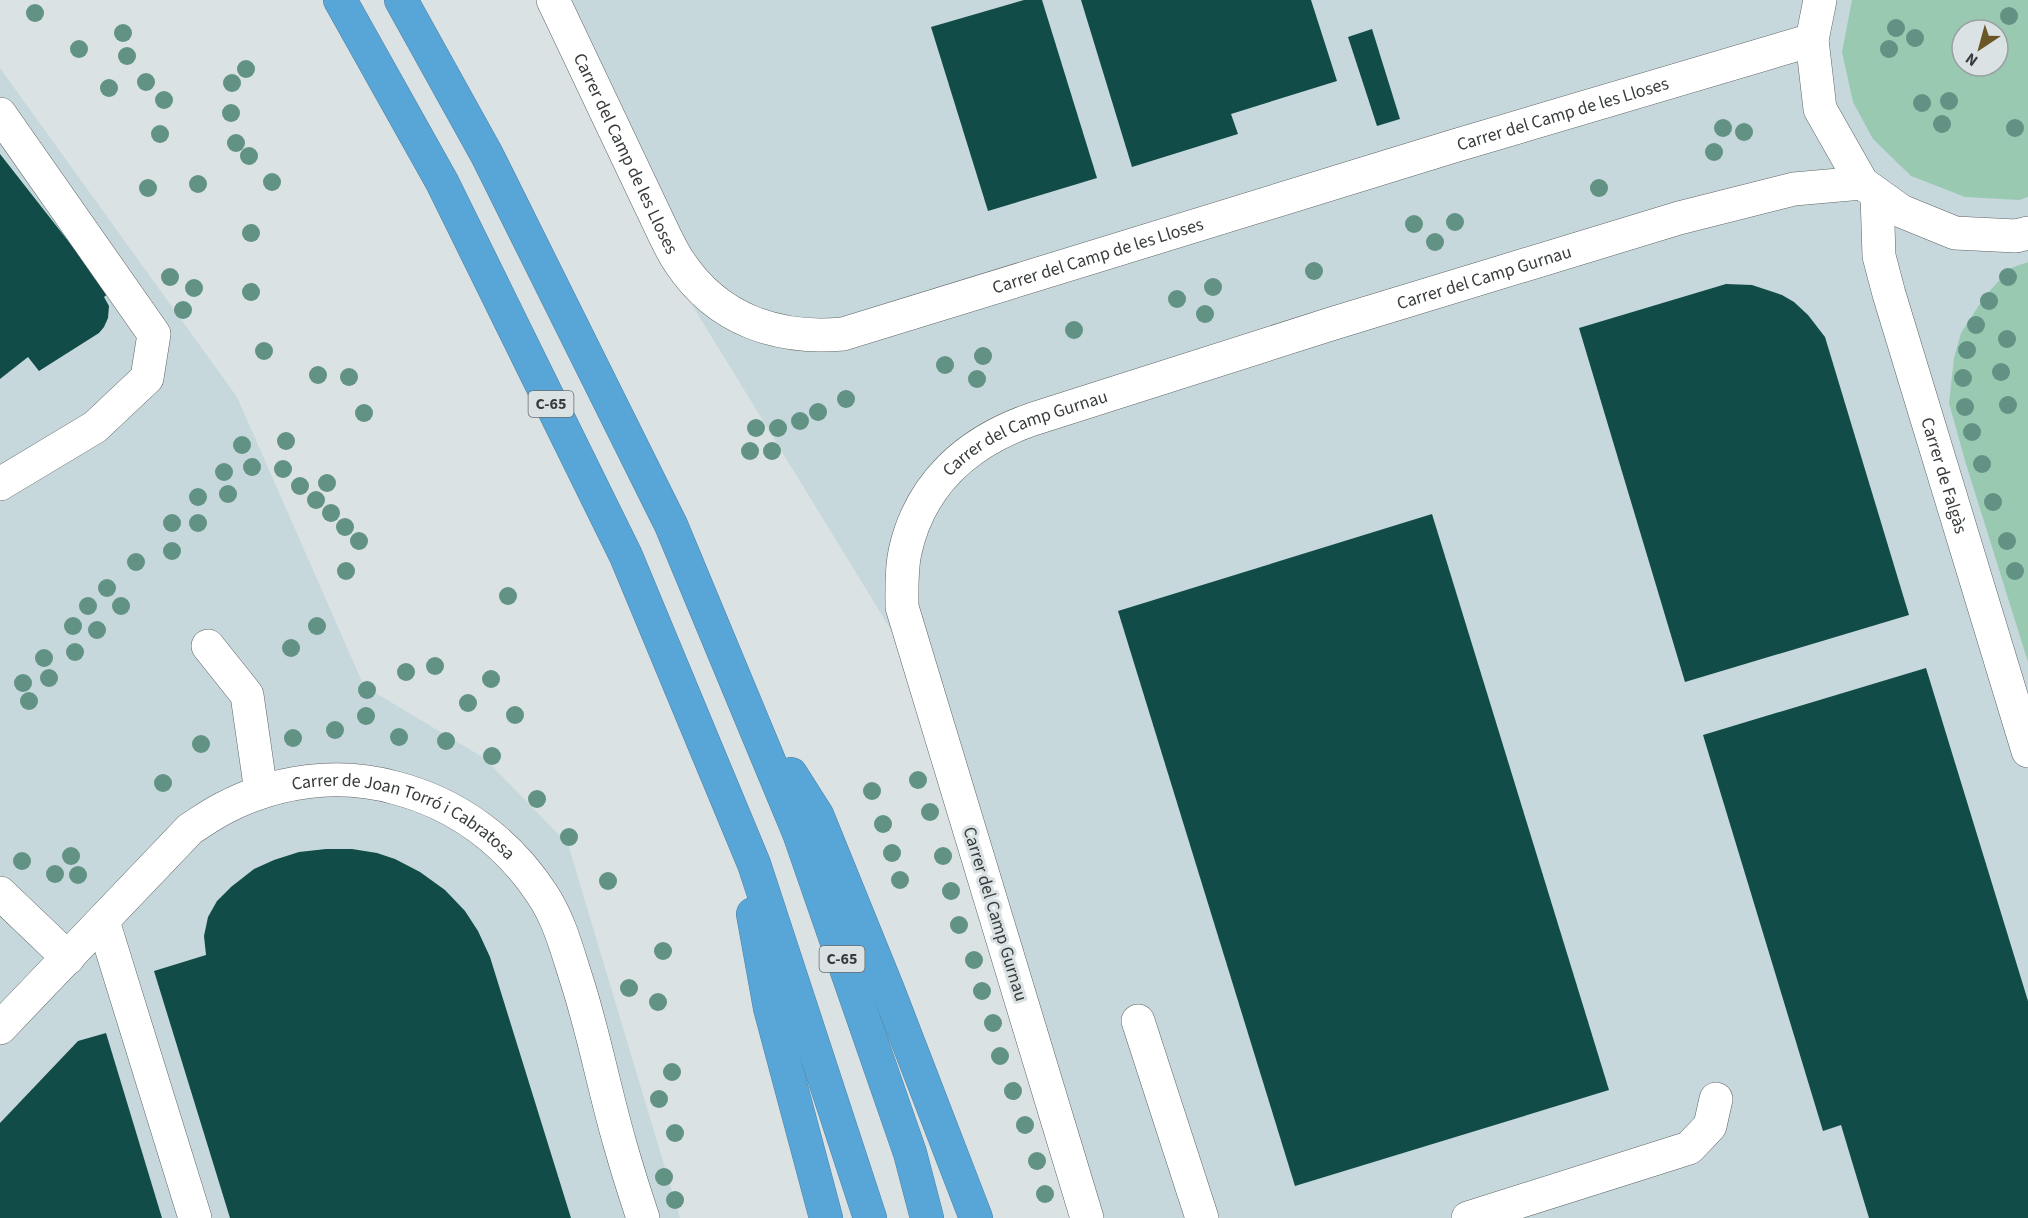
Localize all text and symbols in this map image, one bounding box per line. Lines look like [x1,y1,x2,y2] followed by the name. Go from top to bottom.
[1950,18,2010,78] north arrow
[1961,47,1983,71] text: N
[567,49,684,259] street label: Carrer del Camp de les Lloses
[1454,71,1672,157] street label: Carrer del Camp de les Lloses
[989,211,1206,300] street label: Carrer del Camp de les Lloses
[1394,239,1575,316] street label: Carrer del Camp Gurnau
[937,384,1111,482] street label: Carrer del Camp Gurnau
[528,391,574,417] road number: C-65
[1915,414,1974,537] street label: Carrer de Falgàs
[290,767,521,865] street label: Carrer de Joan Torró i Cabratosa
[957,824,1033,1004] street label: Carrer del Camp Gurnau
[820,946,864,972] road number: C-65

